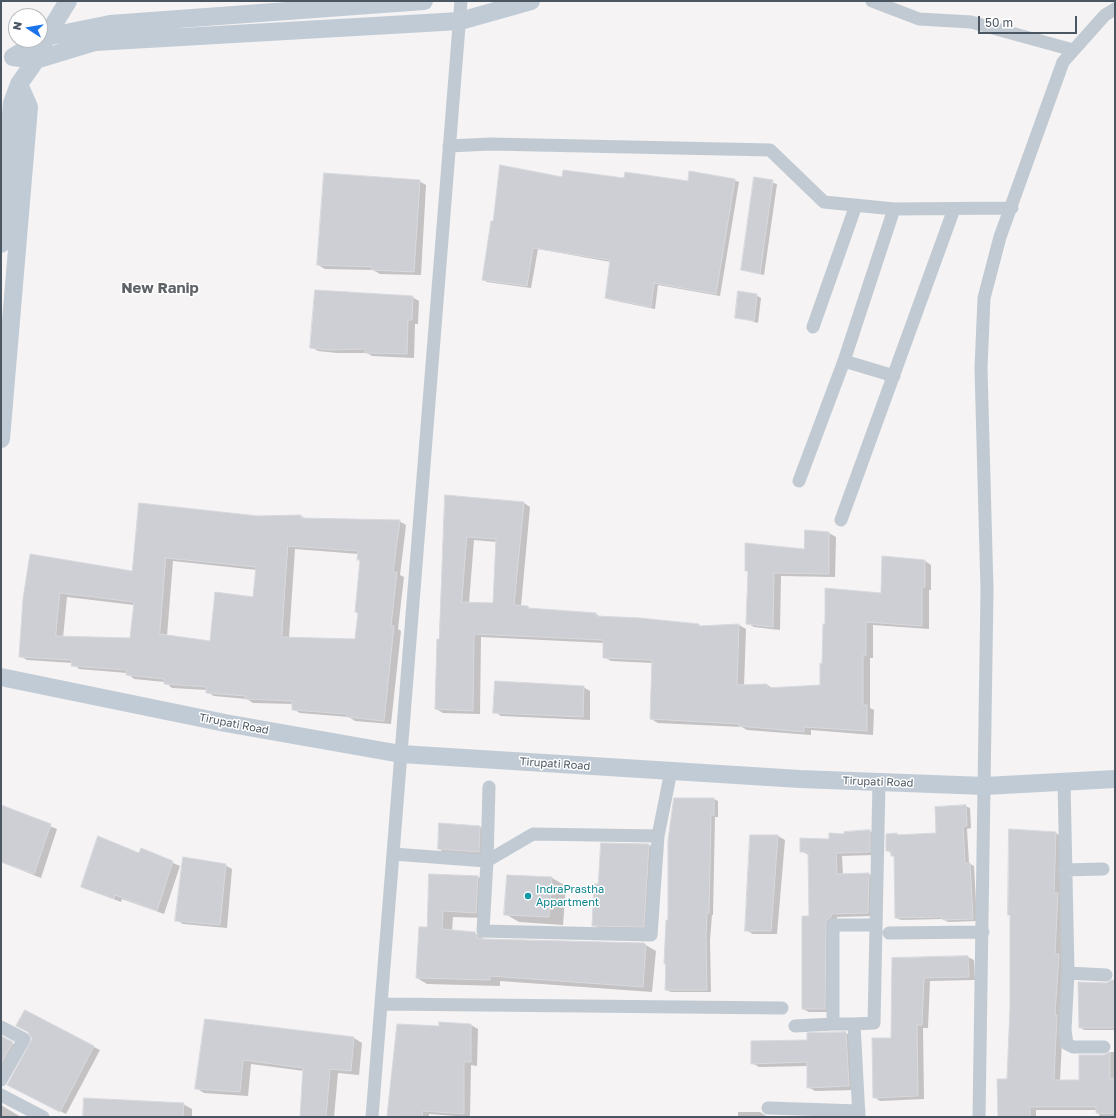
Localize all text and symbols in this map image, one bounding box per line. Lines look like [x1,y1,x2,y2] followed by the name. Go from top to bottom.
[8,8,48,48] north arrow
[980,8,1079,34] scale bar
[985,15,1013,30] text: 50 m
[10,20,24,31] text: N
[121,279,199,297] district label: New Ranip
[198,711,270,737] street label: Tirupati Road
[519,755,591,773] street label: Tirupati Road
[842,774,914,790] street label: Tirupati Road
[536,883,604,909] place label: IndraPrastha Appartment
[523,891,533,901] marker: IndraPrastha Appartment

